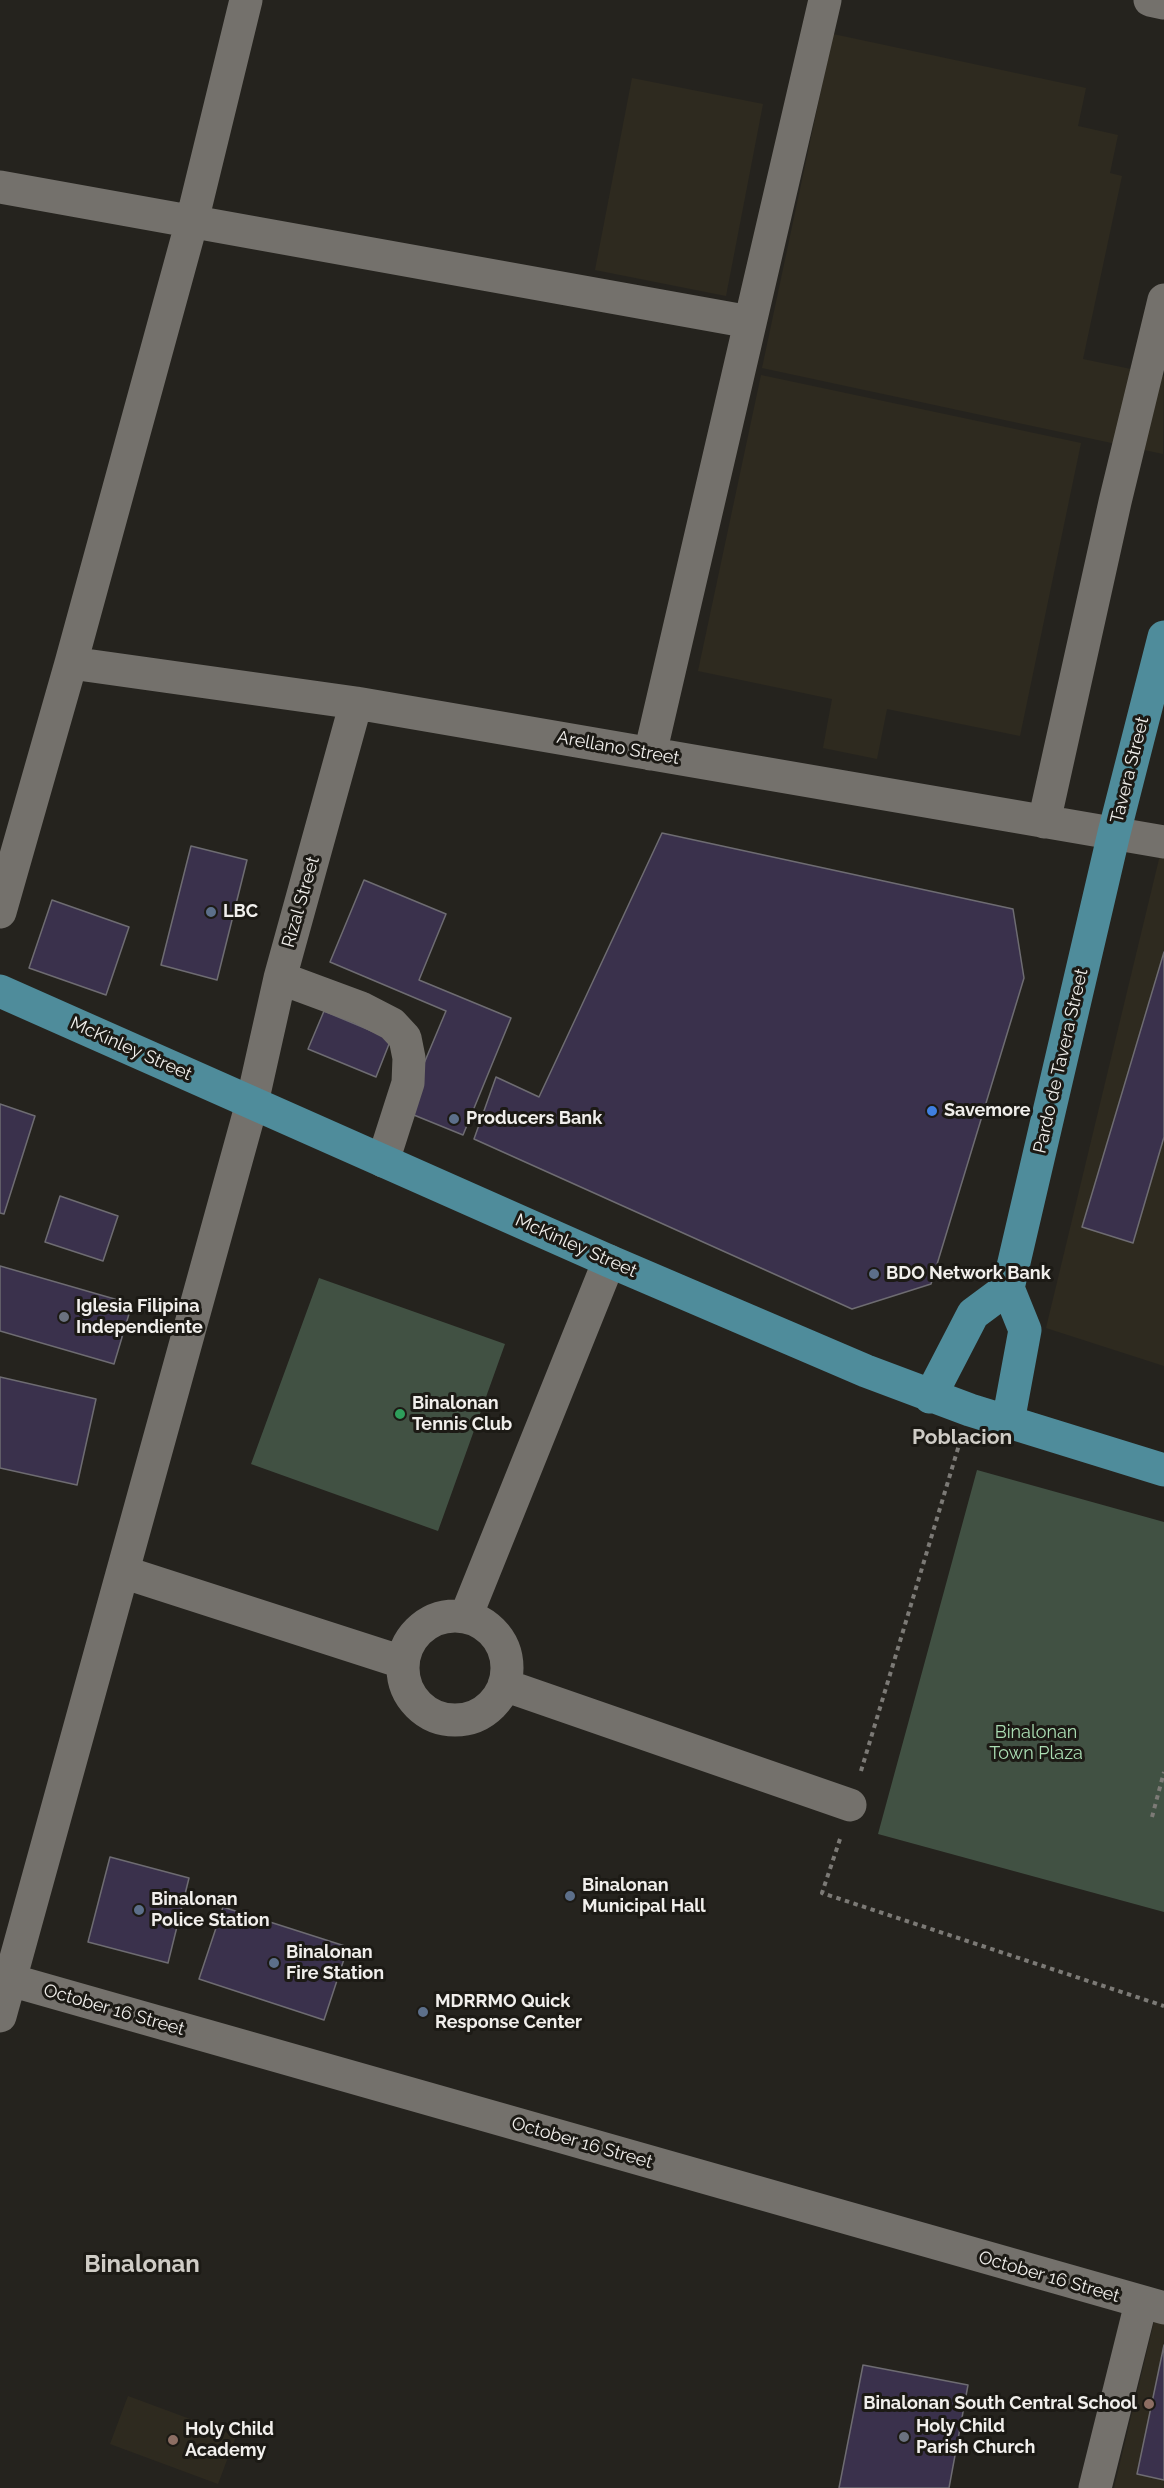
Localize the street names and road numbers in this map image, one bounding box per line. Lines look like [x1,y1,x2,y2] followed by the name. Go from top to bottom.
[1106,714,1154,826] street label: Tavera Street
[555,727,681,769] street label: Arellano Street
[278,854,324,950] street label: Rizal Street
[1029,967,1093,1155] street label: Pardo de Tavera Street
[67,1013,195,1085] street label: McKinley Street
[512,1210,640,1282] street label: McKinley Street
[41,1980,187,2040] street label: October 16 Street
[509,2113,655,2173] street label: October 16 Street
[976,2247,1122,2307] street label: October 16 Street

